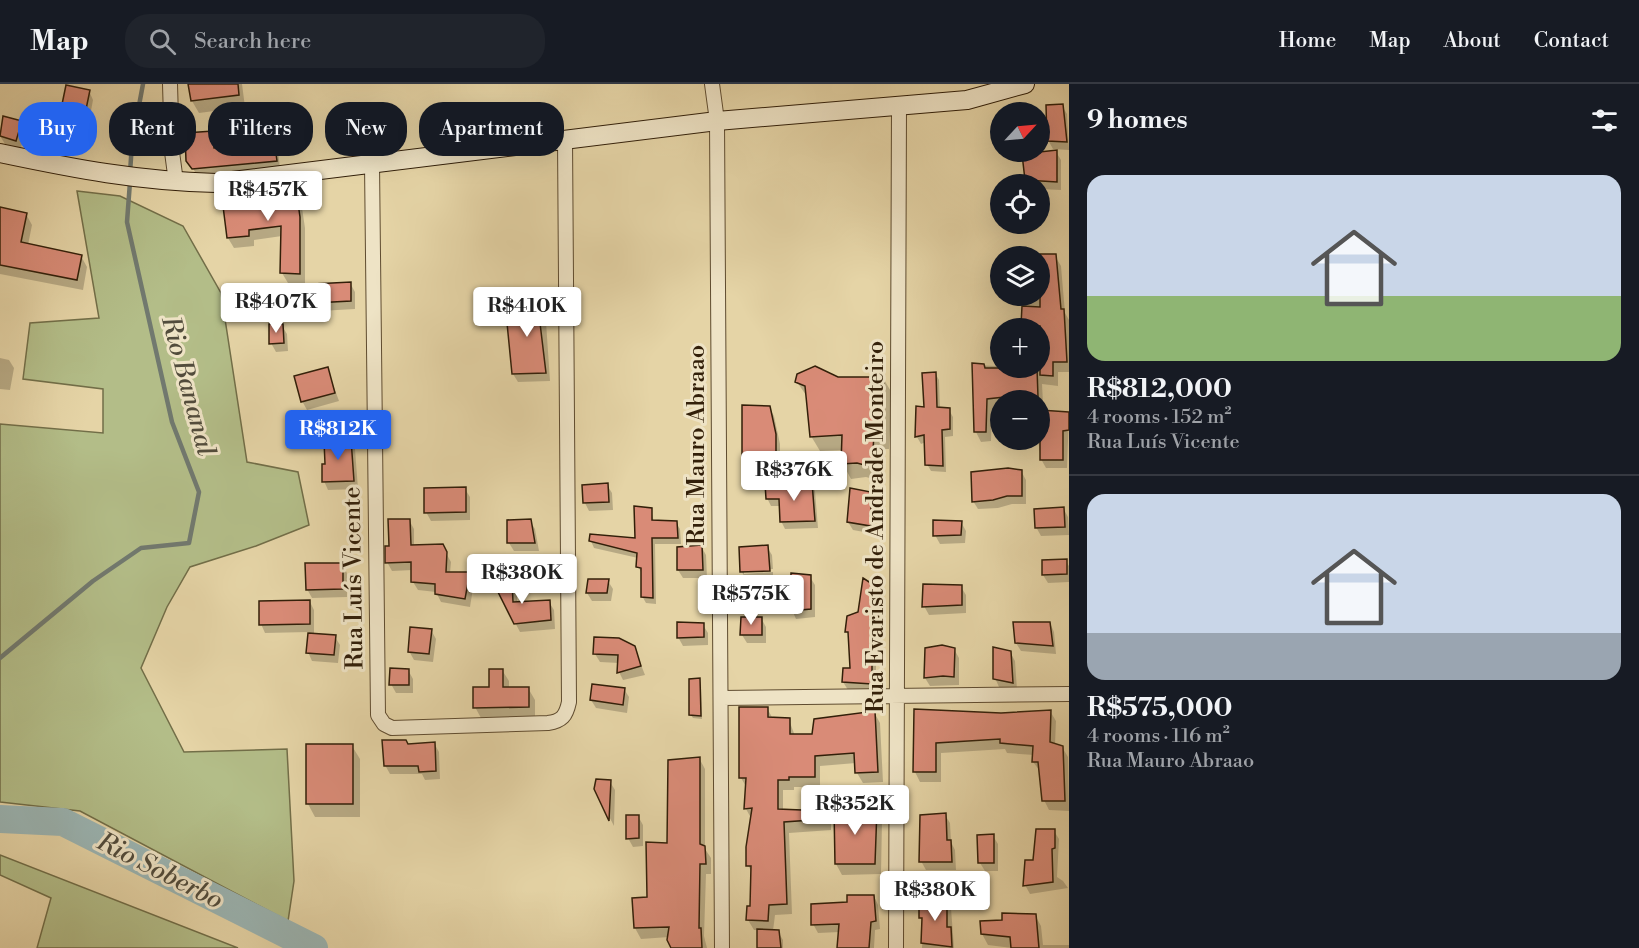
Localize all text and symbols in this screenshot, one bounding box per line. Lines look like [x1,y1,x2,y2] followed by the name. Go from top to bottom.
[125,14,545,68] search box
[30,24,89,59] text: Map
[146,25,179,58] icon: search
[194,28,311,55] text: Search here
[1279,28,1336,54] text: Home
[1369,28,1411,54] text: Map
[1444,28,1501,54] text: About
[1534,28,1609,54] text: Contact
[18,102,97,156] chip: Buy
[109,102,196,156] chip: Rent
[208,102,313,156] chip: Filters
[325,102,407,156] chip: New
[419,102,564,156] chip: Apartment
[990,102,1050,162] north arrow
[990,102,1050,450] map controls
[1087,104,1188,136] text: 9 homes
[1588,104,1621,137] icon: filters
[219,171,317,222] pin: R$457K
[990,174,1050,234] button: locate
[228,178,308,203] text: R$457K
[1300,214,1408,322] icon: home
[990,246,1050,306] button: layers
[227,283,325,334] pin: R$407K
[478,287,576,338] pin: R$410K
[235,290,317,315] text: R$407K
[487,294,567,319] text: R$410K
[154,312,222,460] water label: Rio Bananal
[990,318,1050,378] button: +
[861,341,891,713] street label: Rua Evaristo de Andrade Monteiro
[682,345,712,545] street label: Rua Mauro Abraao
[1087,373,1232,405] text: R$812,000
[990,390,1050,450] button: −
[1087,405,1231,430] text: 4 rooms · 152 m²
[289,410,387,461] pin: R$812K
[299,417,377,442] text: R$812K
[1087,430,1239,455] text: Rua Luís Vicente
[745,451,843,502] pin: R$376K
[755,458,833,483] text: R$376K
[337,486,371,670] street label: Rua Luís Vicente
[1300,533,1408,641] icon: home
[473,554,571,605] pin: R$380K
[481,561,563,586] text: R$380K
[702,575,800,626] pin: R$575K
[712,582,790,607] text: R$575K
[1087,692,1233,724] text: R$575,000
[1087,724,1230,749] text: 4 rooms · 116 m²
[1087,749,1254,774] text: Rua Mauro Abraao
[806,785,904,836] pin: R$352K
[815,792,895,817] text: R$352K
[91,825,228,916] water label: Rio Soberbo
[886,871,984,922] pin: R$380K
[894,878,976,903] text: R$380K

